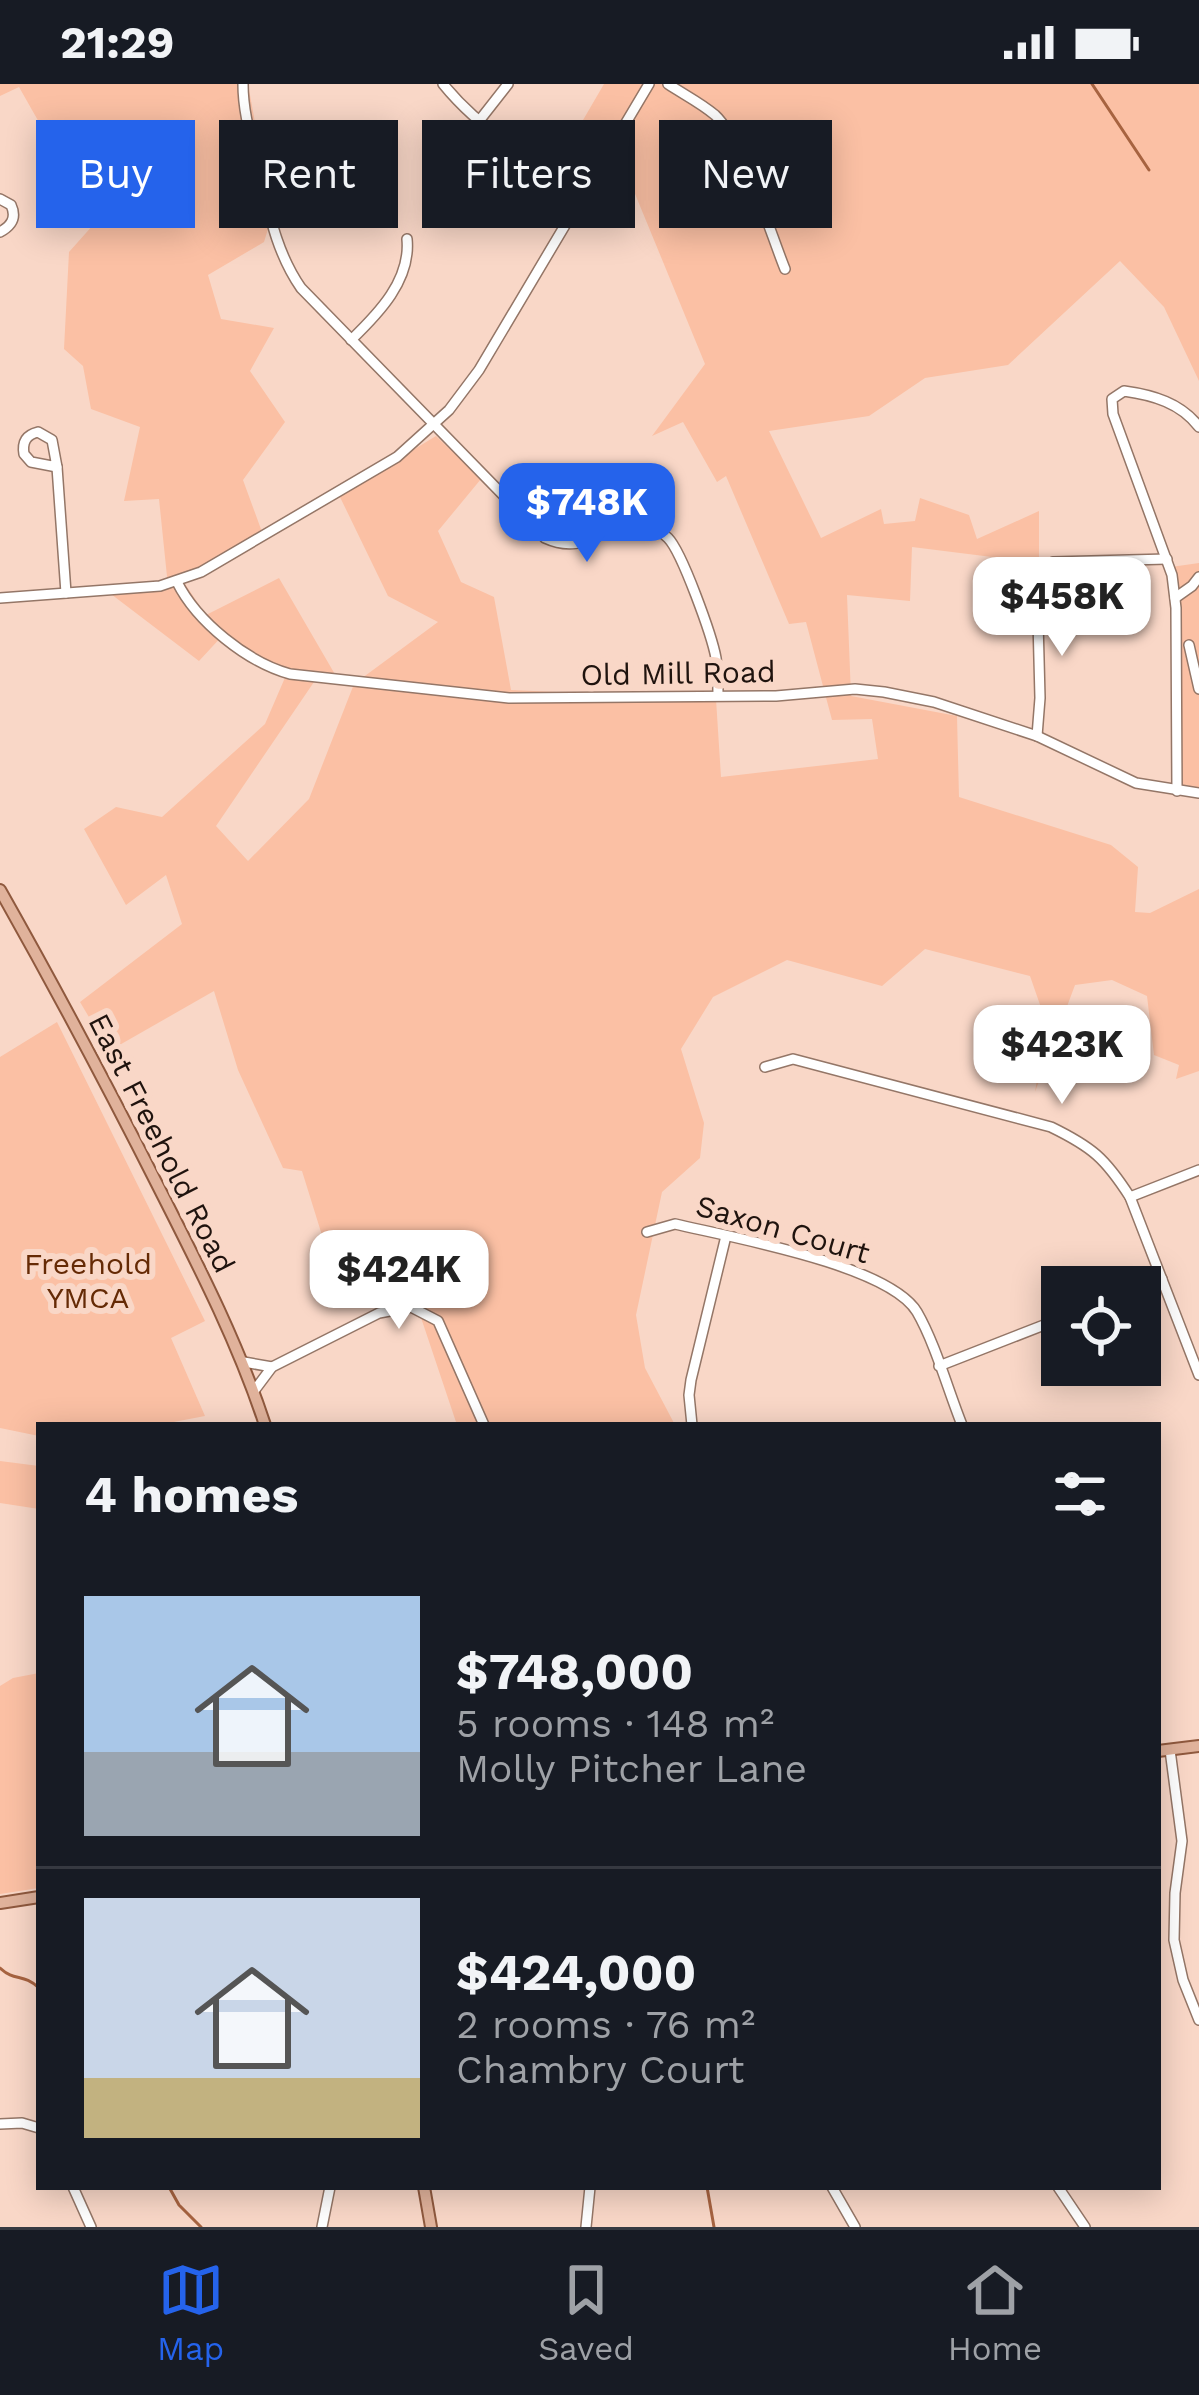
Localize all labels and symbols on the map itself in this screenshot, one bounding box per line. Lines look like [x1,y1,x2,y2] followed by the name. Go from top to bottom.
[503,463,671,565] pin: $748K
[978,557,1146,659] pin: $458K
[580,654,776,692] street label: Old Mill Road
[978,1005,1146,1107] pin: $423K
[81,1008,243,1278] street label: East Freehold Road
[692,1187,874,1271] street label: Saxon Court
[315,1230,483,1332] pin: $424K
[24,1246,152,1315] park label: Freehold YMCA

